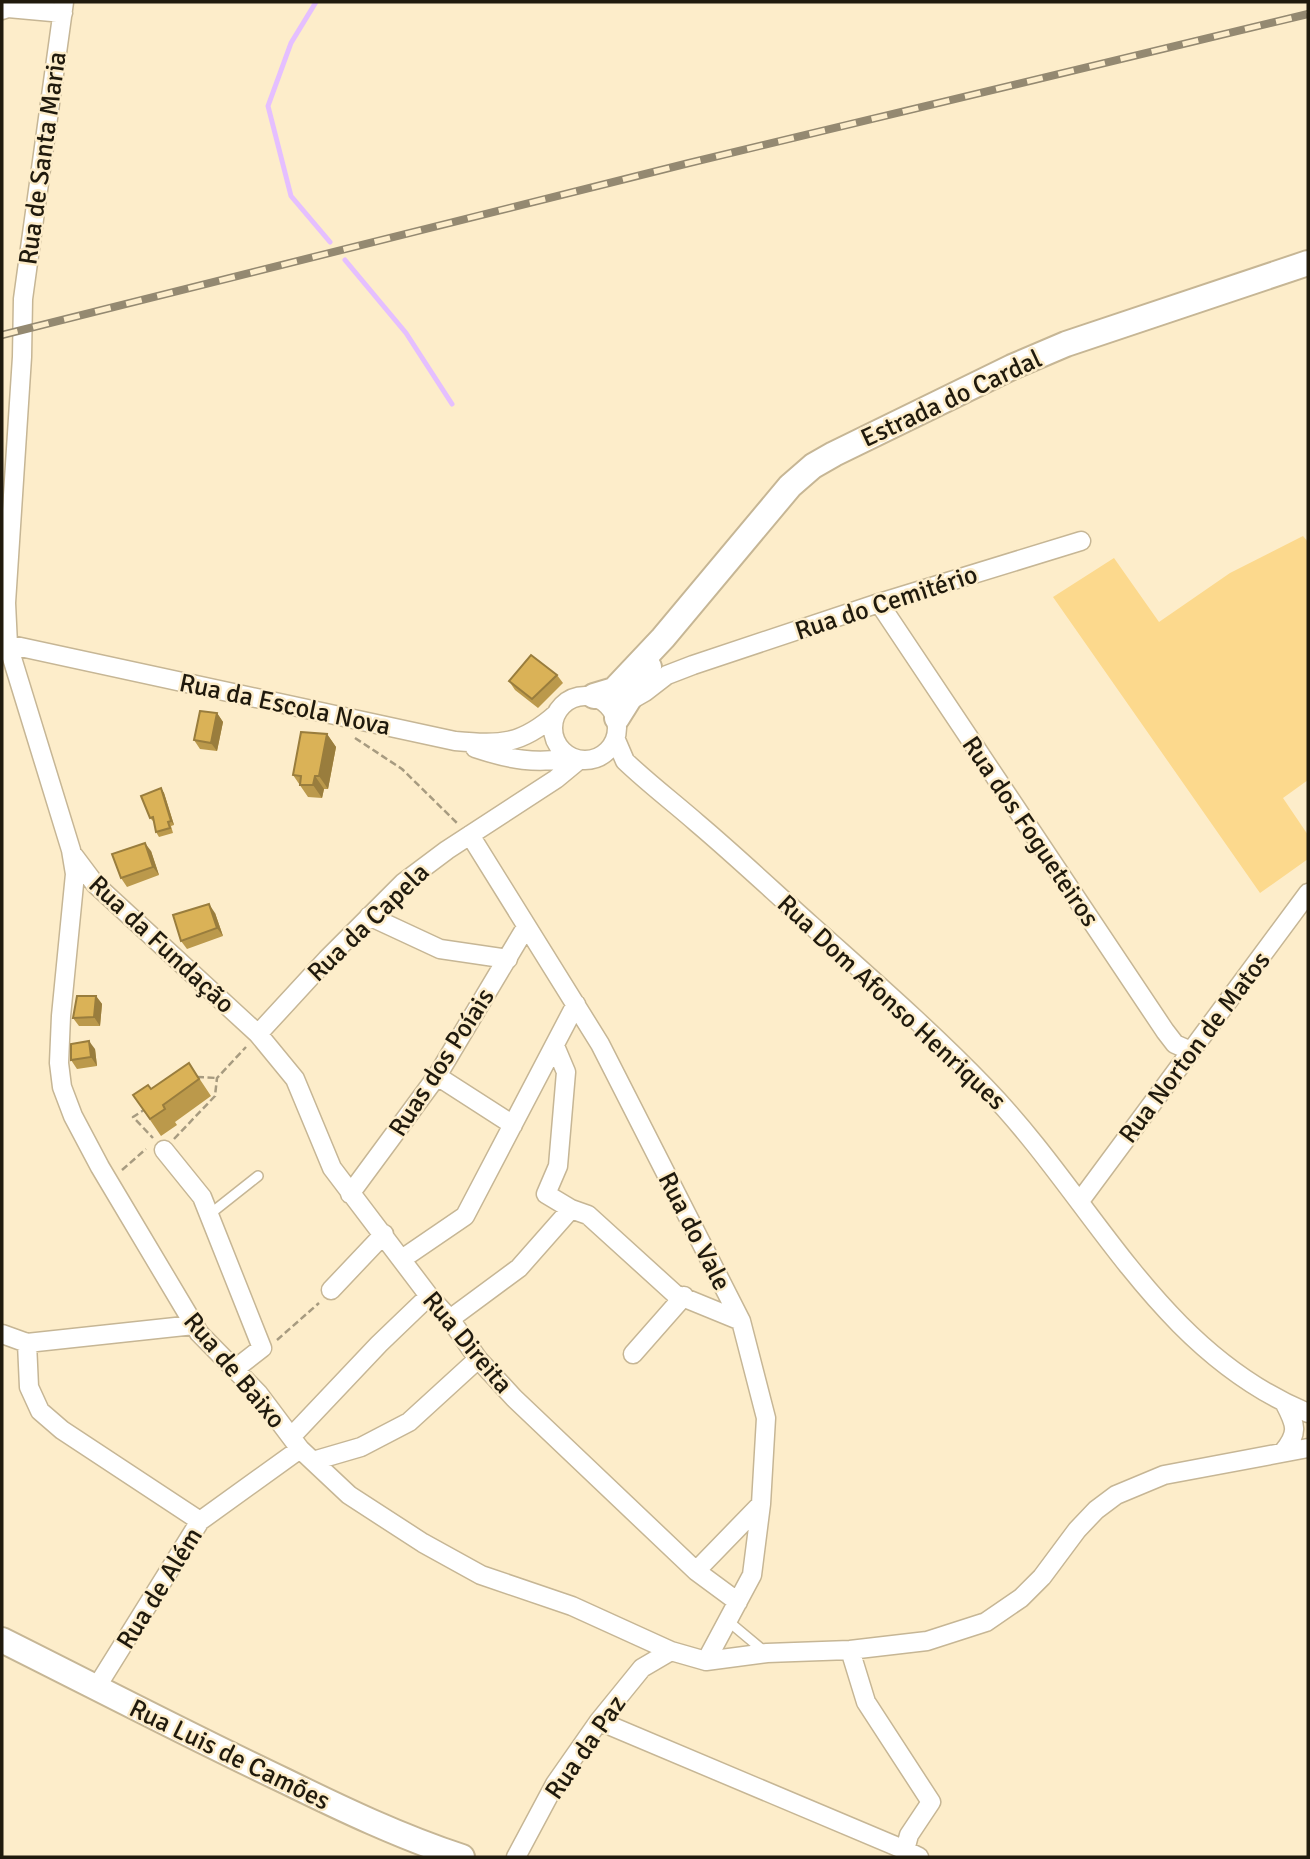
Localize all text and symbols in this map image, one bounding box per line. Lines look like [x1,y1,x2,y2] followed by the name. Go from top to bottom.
[12,49,74,267] street label: Rua de Santa Maria
[856,343,1047,455] street label: Estrada do Cardal
[791,558,982,647] street label: Rua do Cemitério
[176,667,393,743] street label: Rua da Escola Nova
[955,730,1106,933] street label: Rua dos Fogueteiros
[301,857,436,989] street label: Rua da Capela
[82,869,241,1020] street label: Rua da Fundação
[770,888,1012,1117] street label: Rua Dom Afonso Henriques
[1112,945,1277,1150] street label: Rua Norton de Matos
[382,982,502,1143] street label: Ruas dos Poíais
[651,1167,738,1296] street label: Rua do Vale
[415,1285,519,1400] street label: Rua Direita
[176,1306,292,1435] street label: Rua de Baixo
[110,1522,210,1655] street label: Rua de Além
[538,1689,633,1806] street label: Rua da Paz
[124,1692,335,1817] street label: Rua Luis de Camões

